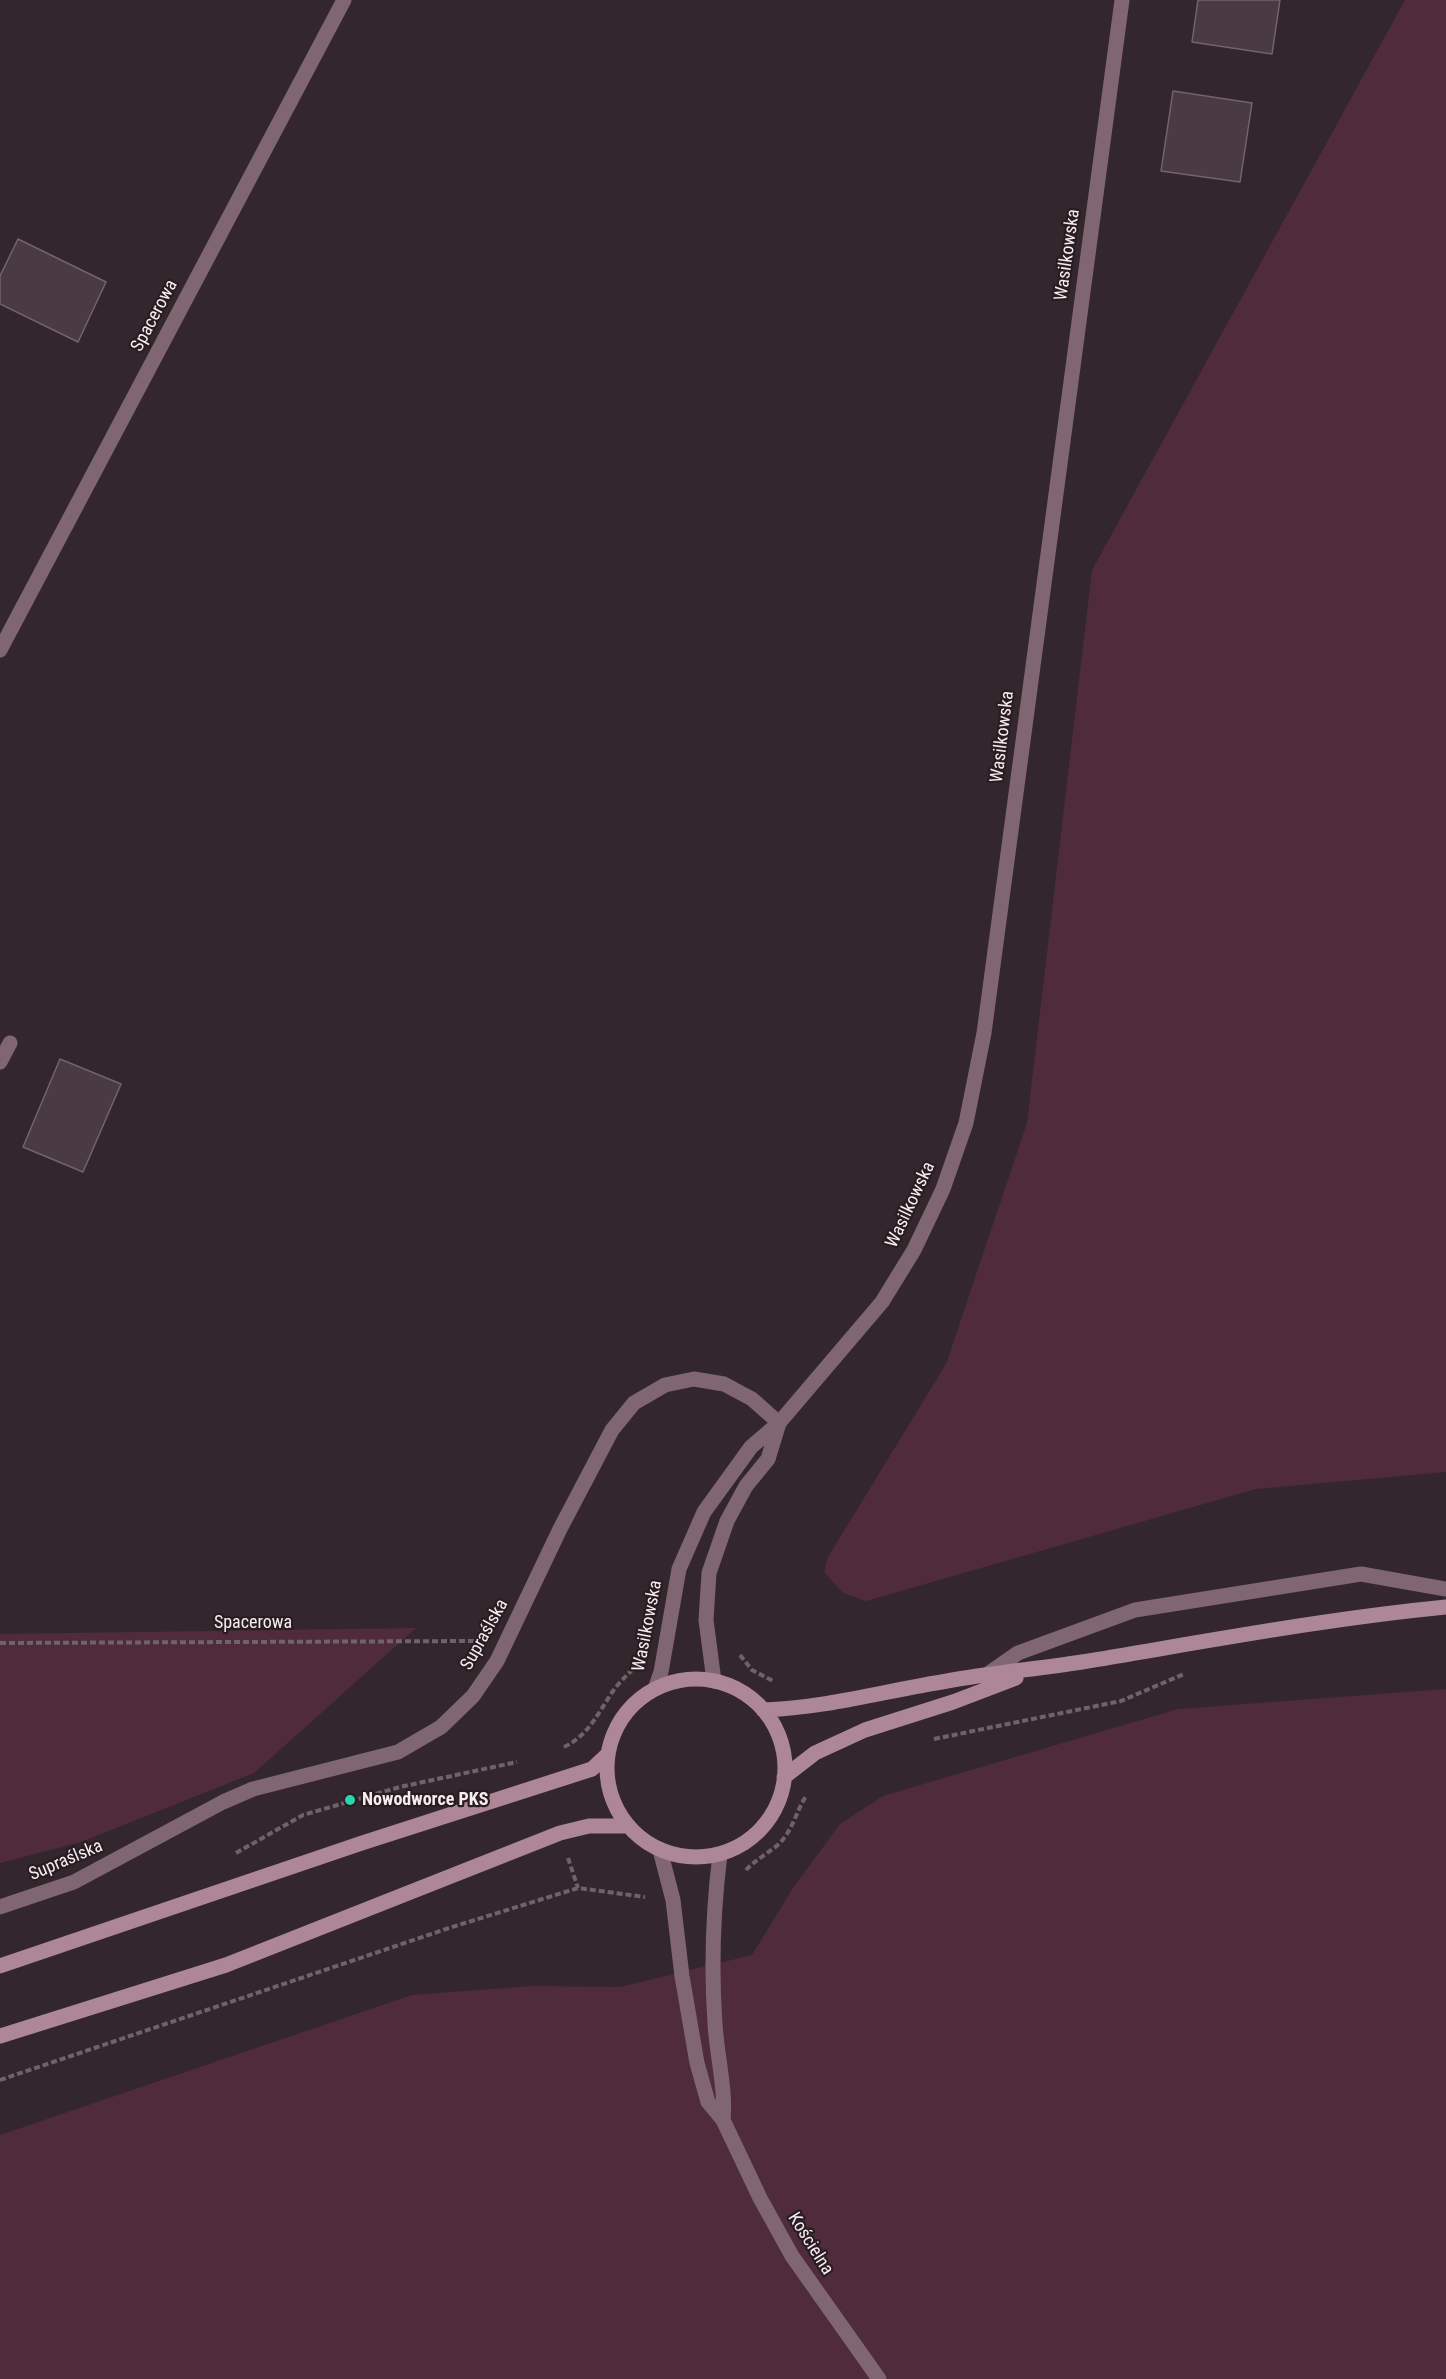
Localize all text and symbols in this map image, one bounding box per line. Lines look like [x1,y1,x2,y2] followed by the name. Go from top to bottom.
[1051,208,1085,302] street label: Wasilkowska
[127,276,183,356] street label: Spacerowa
[987,690,1019,784] street label: Wasilkowska
[882,1159,940,1251] street label: Wasilkowska
[629,1579,667,1673] street label: Wasilkowska
[457,1596,513,1674] street label: Supraślska
[214,1612,292,1634] street label: Spacerowa
[362,1789,488,1811] place label: Nowodworce PKS
[343,1793,357,1807] marker: Nowodworce PKS
[26,1836,106,1886] street label: Supraślska
[783,2209,837,2279] street label: Kościelna

